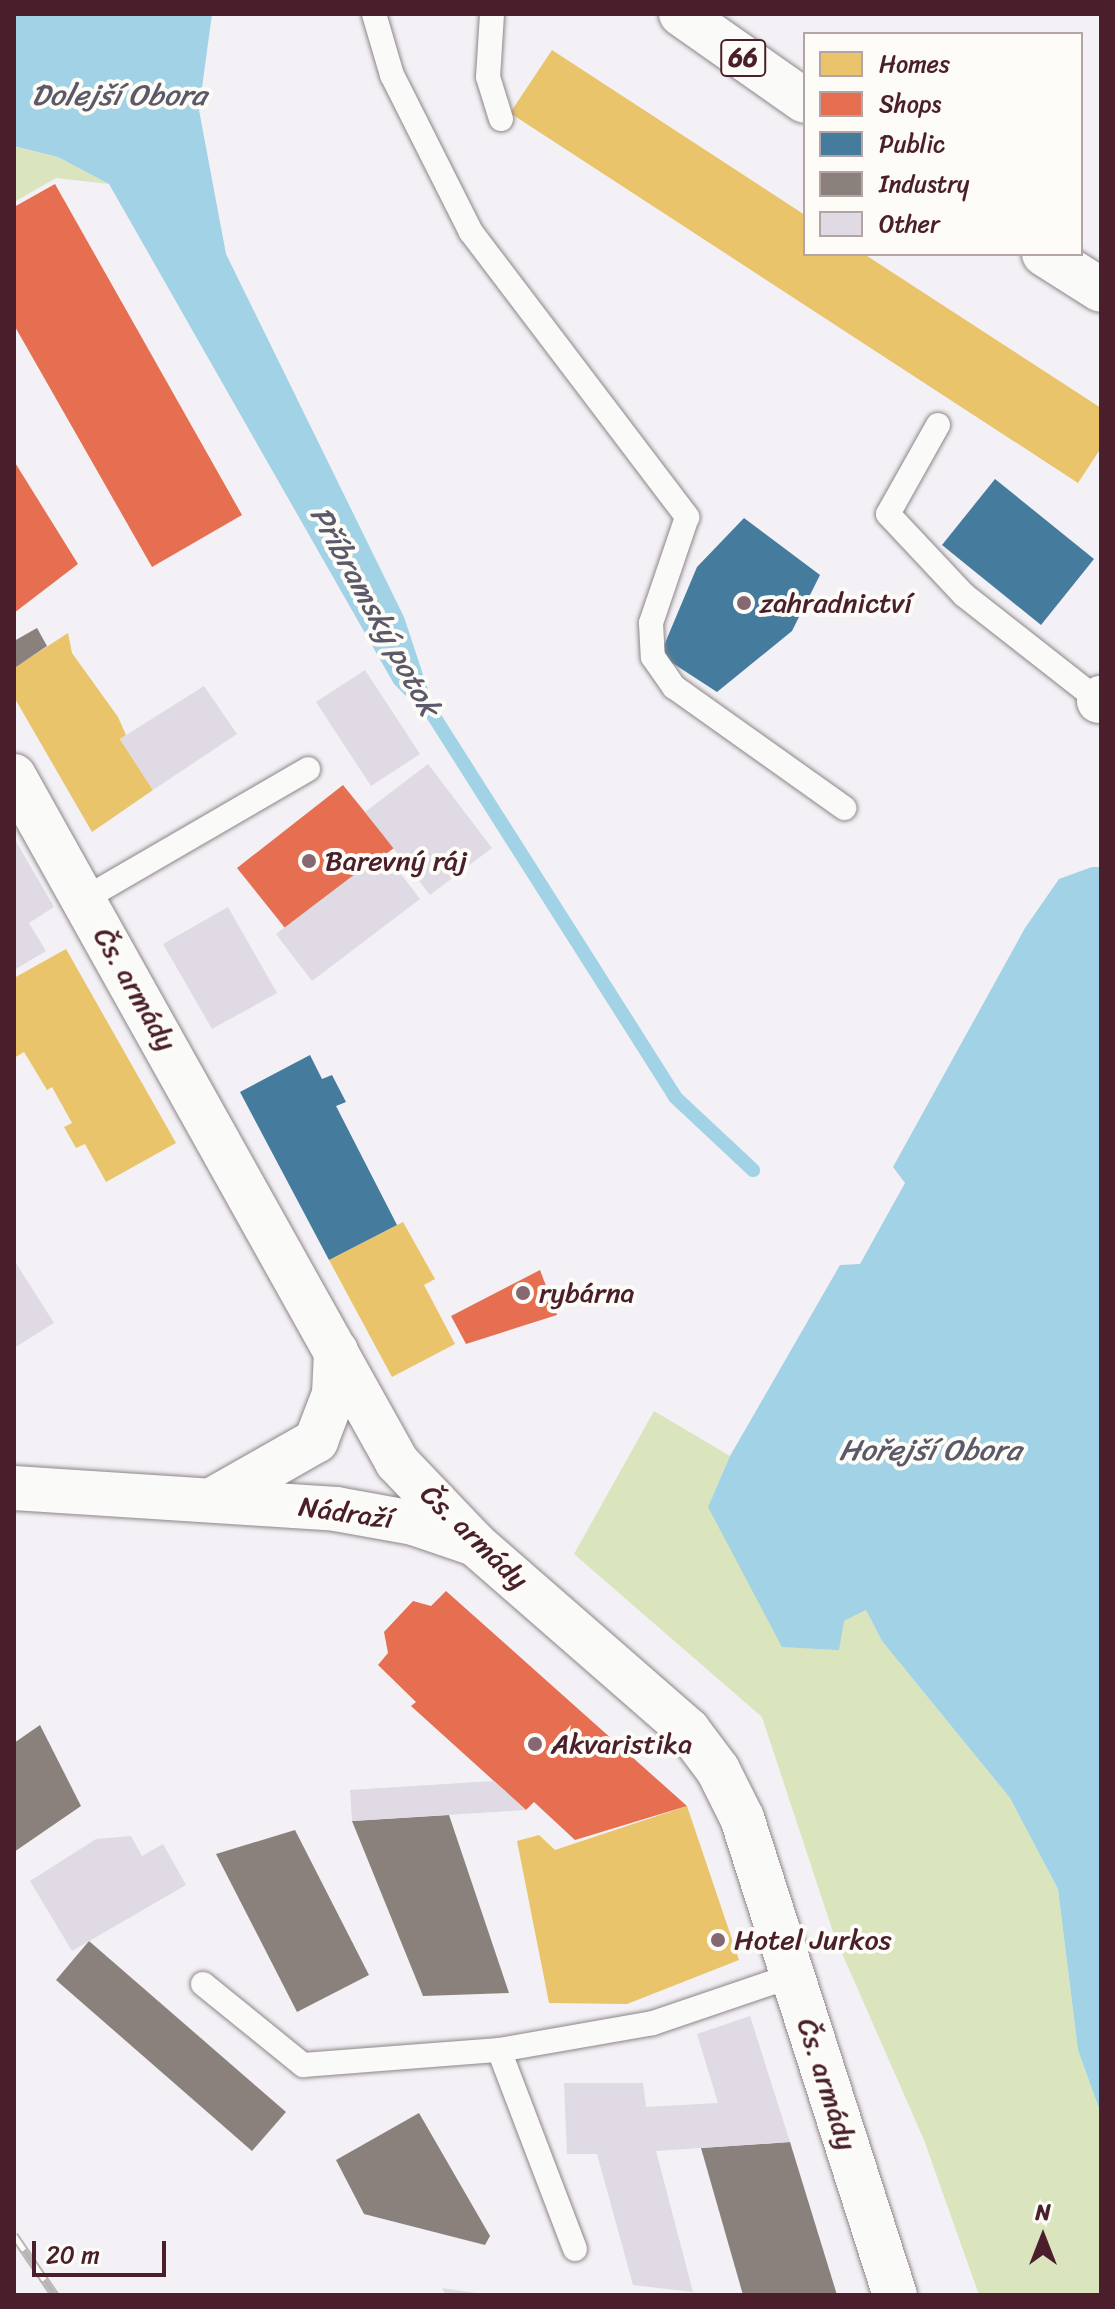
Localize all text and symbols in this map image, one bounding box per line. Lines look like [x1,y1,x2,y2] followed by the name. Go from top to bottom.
[803,32,1083,256] legend
[719,36,767,80] road number: 66
[879,43,950,85] text: Homes
[31,77,207,113] water label: Dolejší Obora
[879,83,941,125] text: Shops
[879,123,945,165] text: Public
[879,163,969,205] text: Industry
[879,203,940,245] text: Other
[303,500,447,722] water label: Příbramský potok
[760,586,912,620] place label: zahradnictví
[735,594,753,612] marker: zahradnictví
[325,844,467,878] place label: Barevný ráj
[300,852,318,870] marker: Barevný ráj
[86,922,184,1056] street label: Čs. armády
[539,1276,635,1310] place label: rybárna
[514,1284,532,1302] marker: rybárna
[839,1432,1021,1468] water label: Hořejší Obora
[413,1478,535,1596] street label: Čs. armády
[297,1490,395,1536] street label: Nádraží
[551,1727,692,1761] place label: Akvaristika
[526,1735,544,1753] marker: Akvaristika
[734,1923,890,1957] place label: Hotel Jurkos
[709,1931,727,1949] marker: Hotel Jurkos
[790,2014,864,2154] street label: Čs. armády
[1035,2193,1051,2232] text: N
[1003,2197,1083,2277] north arrow
[36,2225,170,2275] scale bar
[46,2234,100,2276] text: 20 m

